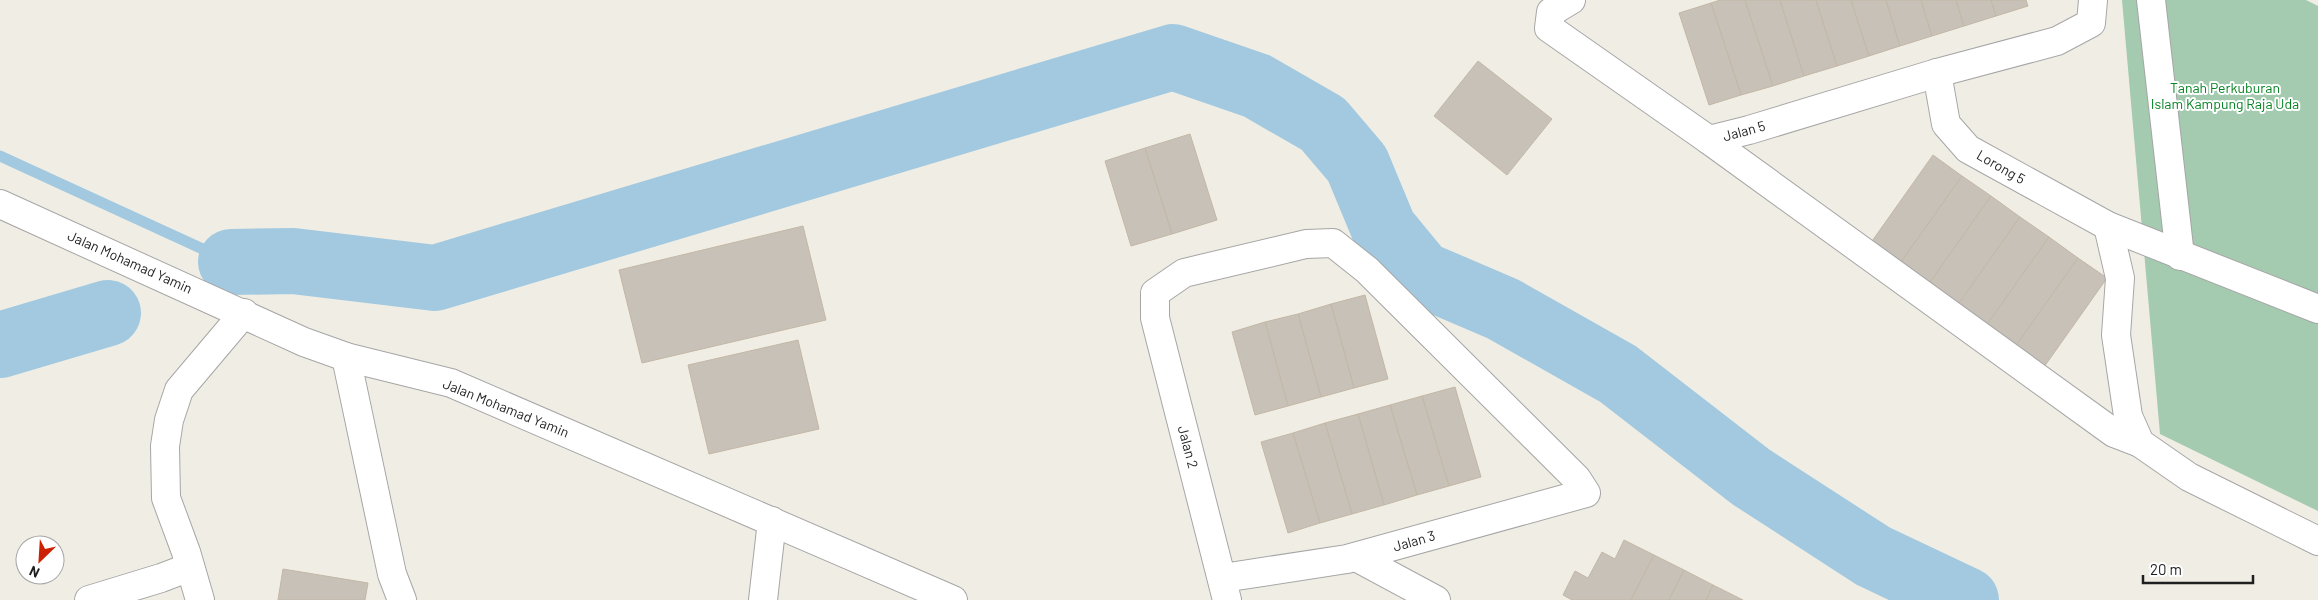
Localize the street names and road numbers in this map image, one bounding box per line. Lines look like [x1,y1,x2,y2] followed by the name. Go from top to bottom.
[1721,117,1767,144] street label: Jalan 5
[1974,146,2029,187] street label: Lorong 5
[65,226,195,297] street label: Jalan Mohamad Yamin
[441,374,572,441] street label: Jalan Mohamad Yamin
[1175,424,1202,470] street label: Jalan 2
[1391,526,1437,555] street label: Jalan 3

